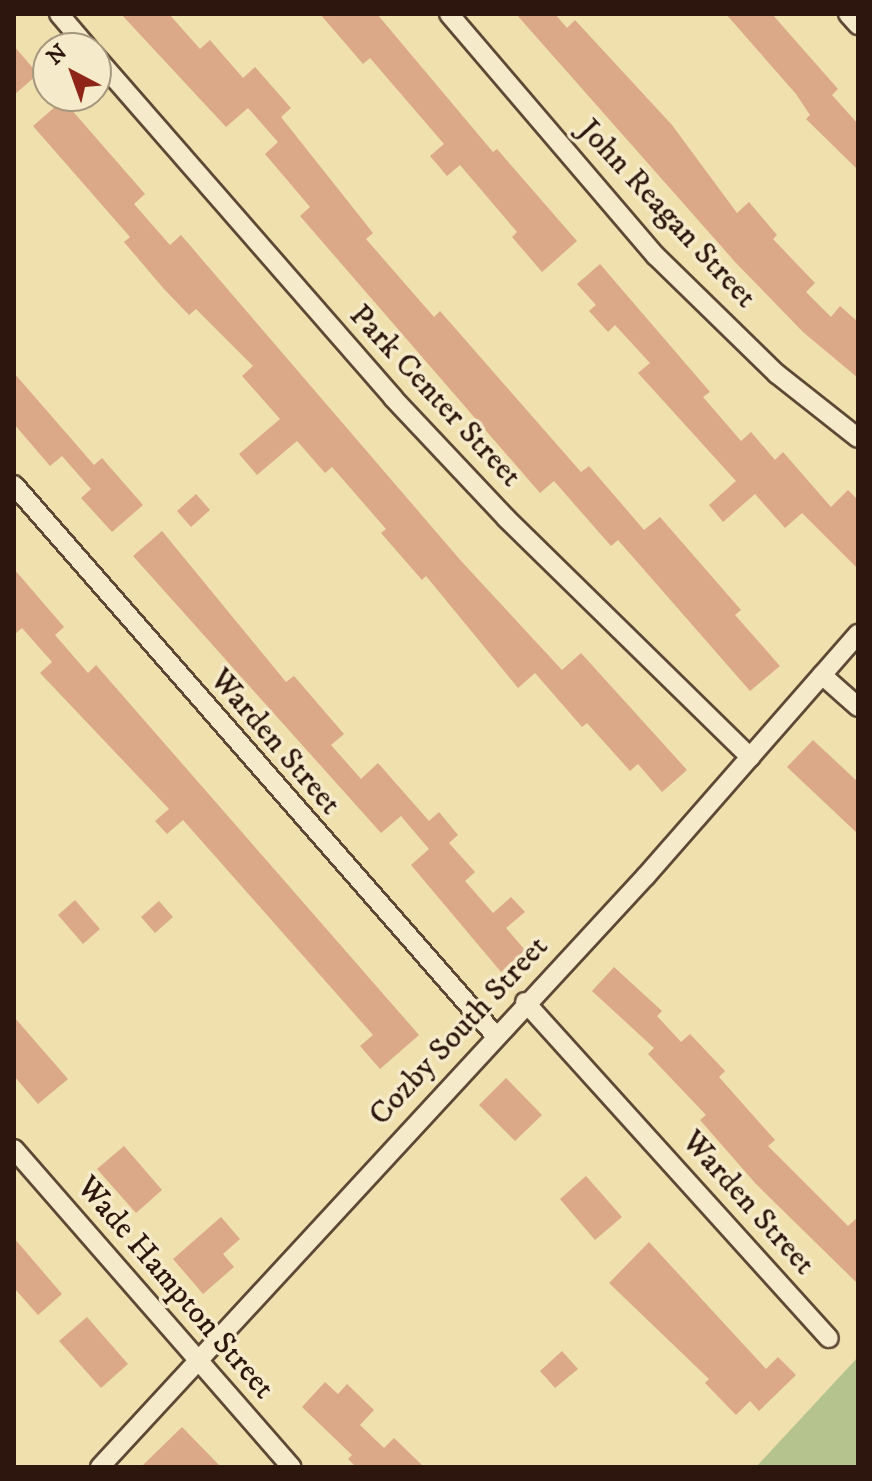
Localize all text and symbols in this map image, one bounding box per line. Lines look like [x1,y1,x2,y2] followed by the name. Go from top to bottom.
[32,32,112,112] north arrow
[42,39,73,71] text: N
[570,112,764,316] street label: John Reagan Street
[341,297,529,495] street label: Park Center Street
[201,661,349,823] street label: Warden Street
[361,928,557,1134] street label: Cozby South Street
[673,1123,823,1283] street label: Warden Street
[68,1169,282,1407] street label: Wade Hampton Street

